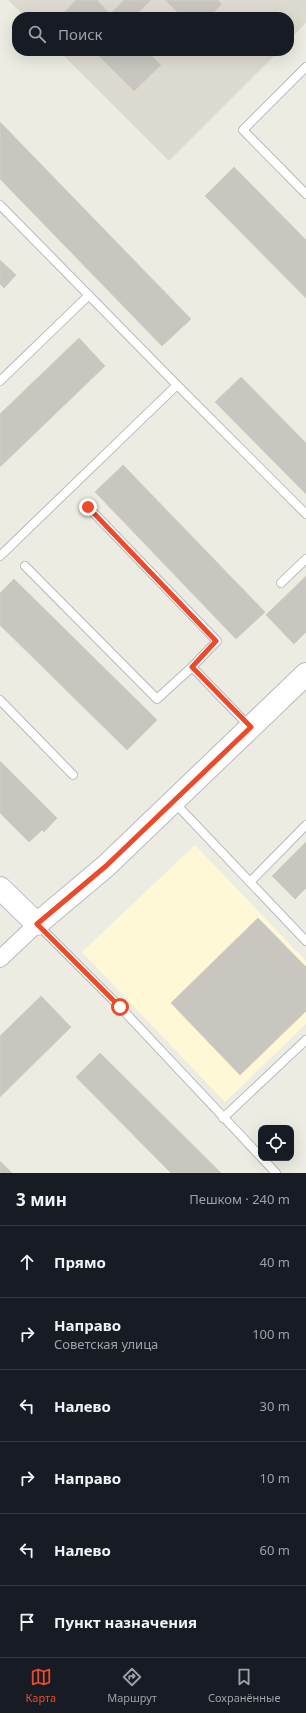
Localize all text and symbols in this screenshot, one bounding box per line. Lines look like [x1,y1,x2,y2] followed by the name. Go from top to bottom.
[12,12,294,56] search box
[26,23,48,45] icon: search
[58,24,103,44] text: Поиск
[79,498,97,516] route end
[111,998,129,1016] route start
[258,1125,294,1161] map controls
[258,1125,294,1161] button: locate
[16,1188,67,1211] text: 3 мин
[189,1190,290,1208] text: Пешком · 240 m
[16,1251,38,1273] icon: ahead
[54,1252,106,1272] text: Прямо
[260,1253,290,1271] text: 40 m
[54,1315,121,1335] text: Направо
[16,1323,38,1345] icon: right
[252,1325,290,1343] text: 100 m
[54,1335,158,1353] text: Советская улица
[16,1395,38,1417] icon: left
[54,1396,111,1416] text: Налево
[260,1397,290,1415] text: 30 m
[16,1467,38,1489] icon: right
[54,1468,121,1488] text: Направо
[260,1469,290,1487] text: 10 m
[16,1539,38,1561] icon: left
[54,1540,111,1560] text: Налево
[260,1541,290,1559] text: 60 m
[16,1611,38,1633] icon: arrive
[54,1612,197,1632] text: Пункт назначения
[26,1666,56,1705] tab: Карта
[107,1666,157,1705] tab: Маршрут
[208,1666,280,1705] tab: Сохранённые

